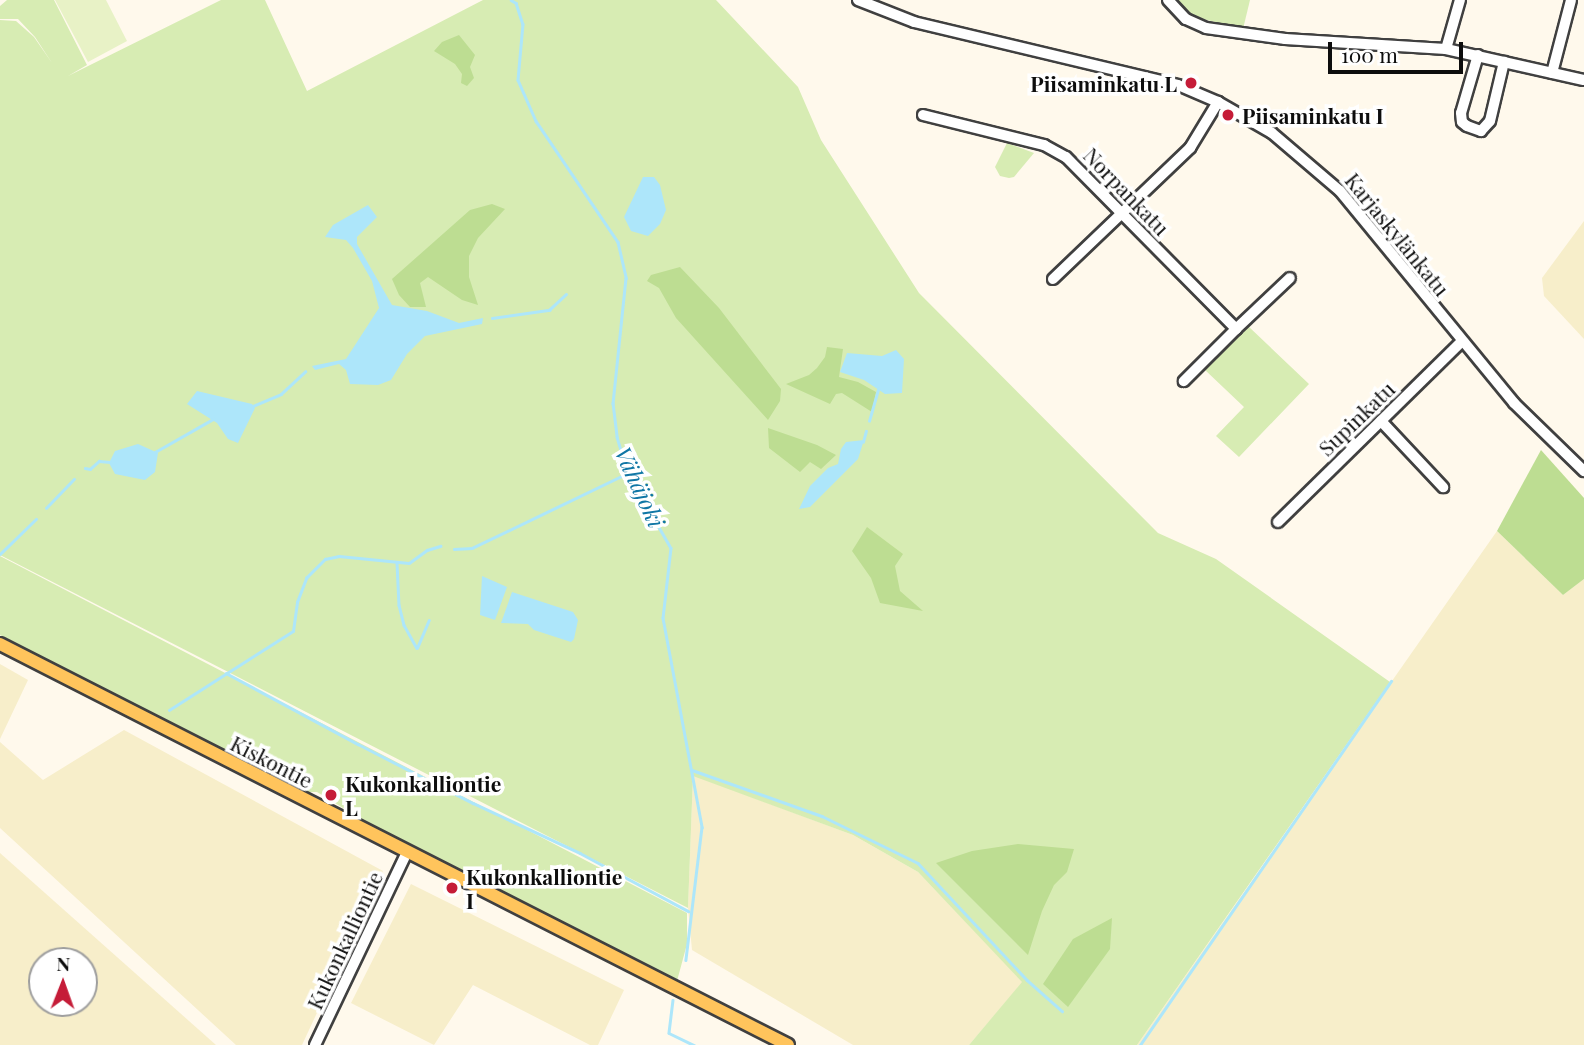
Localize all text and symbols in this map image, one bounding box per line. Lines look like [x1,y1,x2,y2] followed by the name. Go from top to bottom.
[1332,28,1467,72] scale bar
[1341,40,1398,68] text: 100 m
[1030,70,1177,96] place label: Piisaminkatu L
[1183,75,1199,91] marker: Piisaminkatu L
[1242,102,1384,128] place label: Piisaminkatu I
[1220,107,1236,123] marker: Piisaminkatu I
[1079,142,1175,240] street label: Norpankatu
[1341,167,1455,301] street label: Karjaskylänkatu
[1313,376,1399,460] street label: Supinkatu
[609,442,671,532] water label: Vähäjoki
[227,730,317,792] street label: Kiskontie
[345,770,501,820] place label: Kukonkalliontie L
[323,787,339,803] marker: Kukonkalliontie L
[466,863,622,913] place label: Kukonkalliontie I
[301,867,387,1013] street label: Kukonkalliontie
[444,880,460,896] marker: Kukonkalliontie I
[28,947,98,1017] north arrow
[56,950,70,976] text: N

